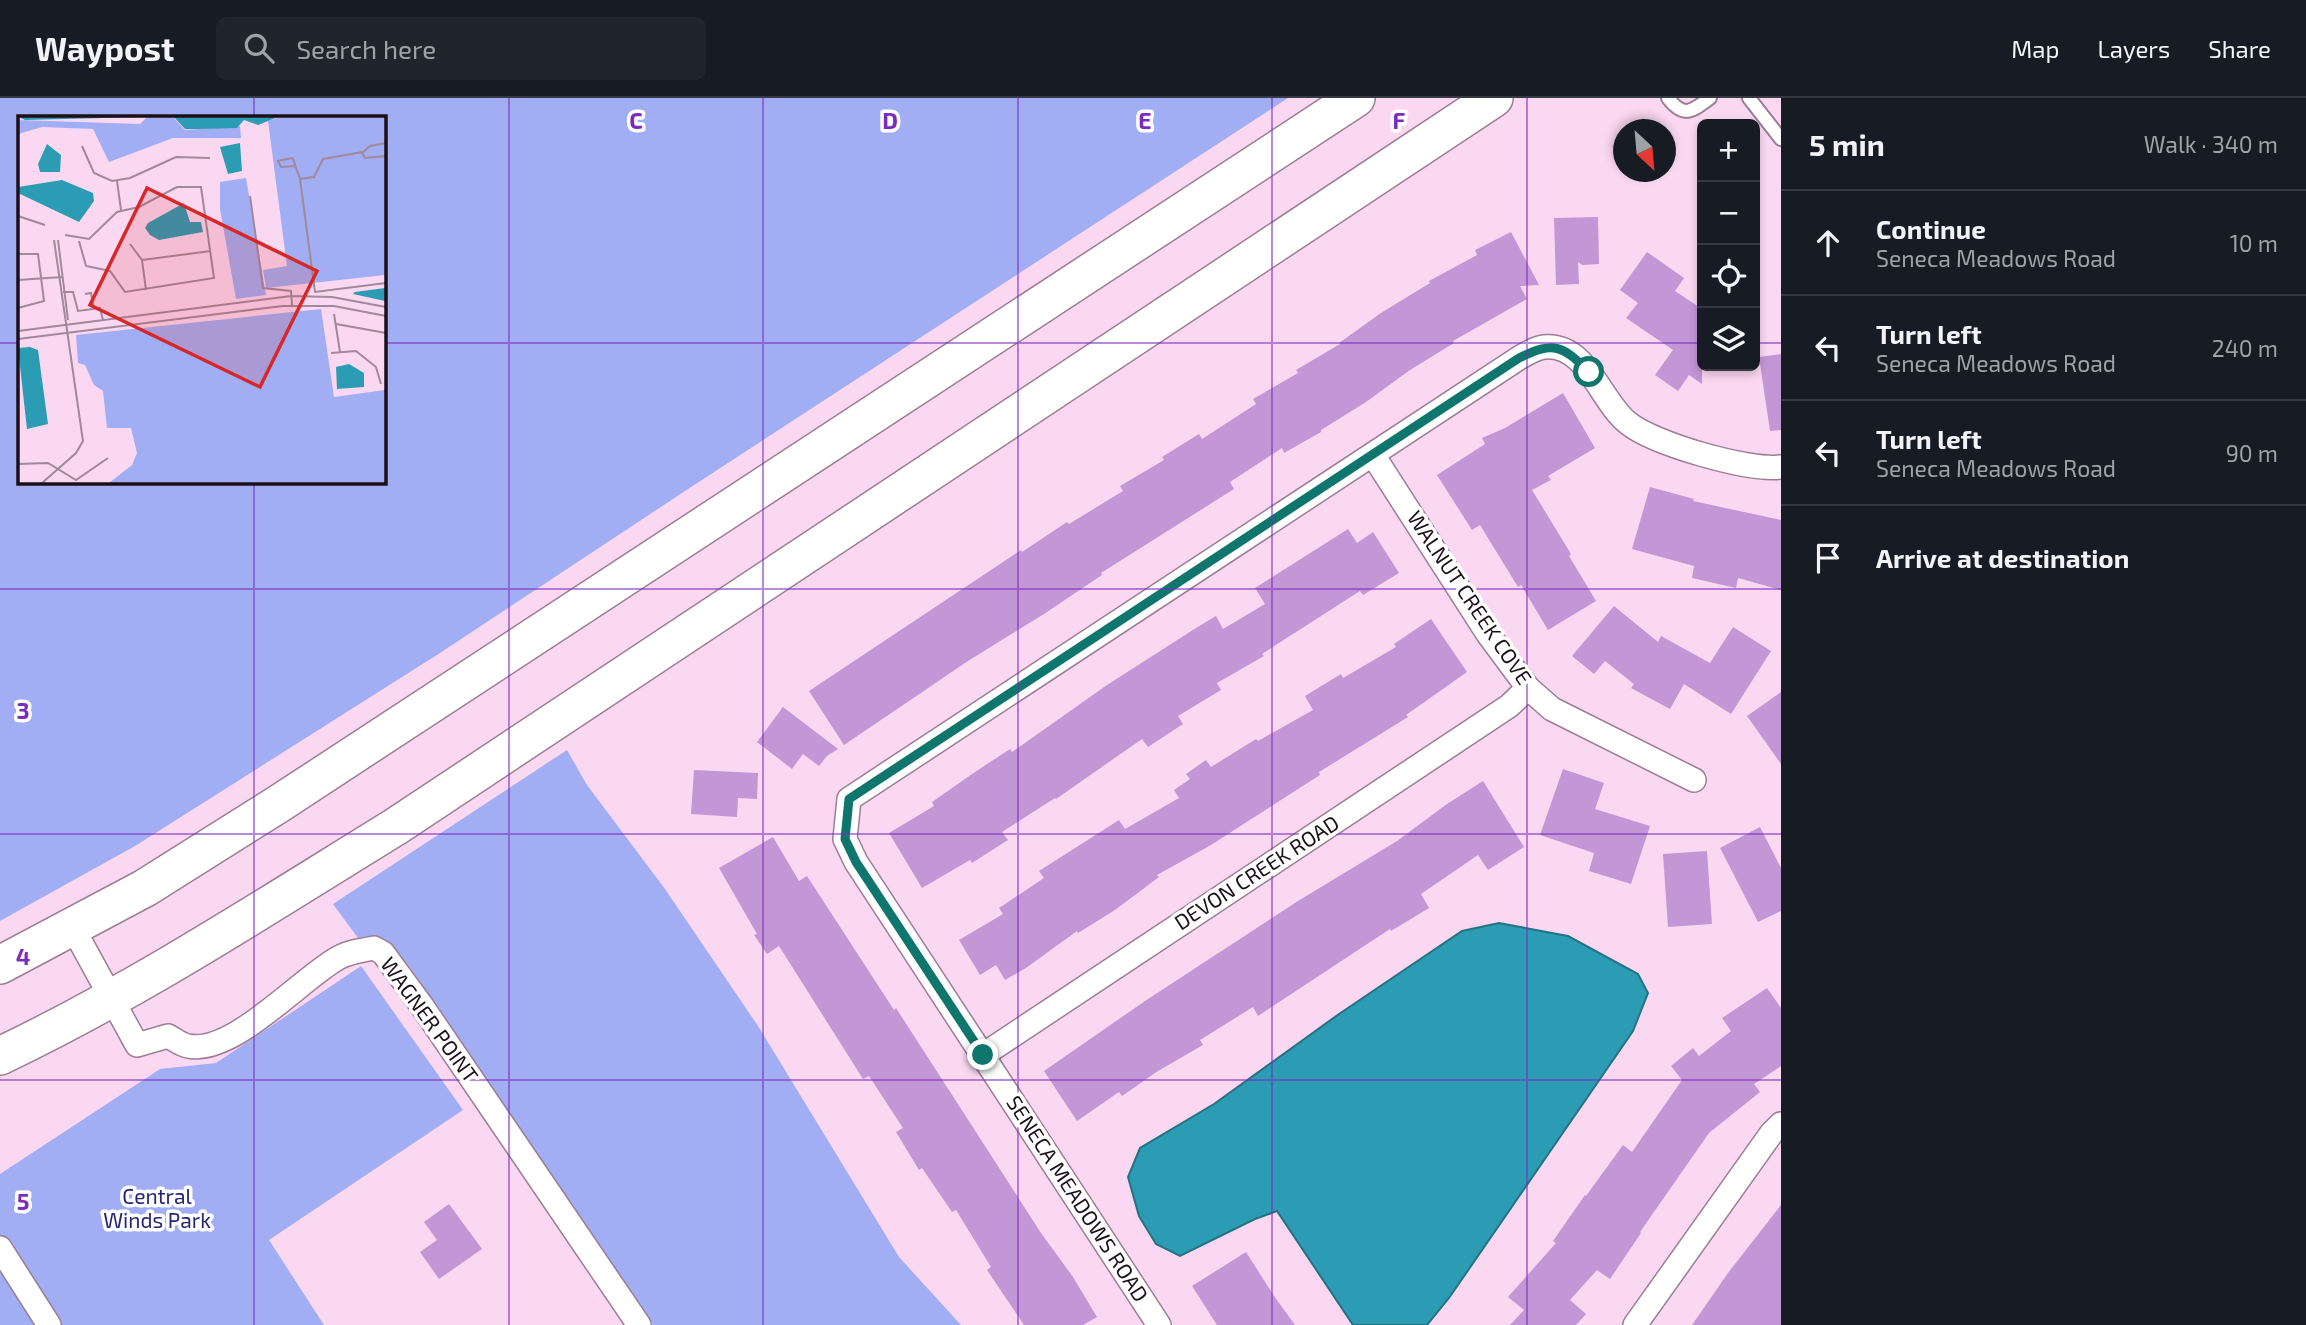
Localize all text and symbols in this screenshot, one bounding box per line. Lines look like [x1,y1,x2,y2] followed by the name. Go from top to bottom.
[216,17,706,80] search box
[35,28,174,68] text: Waypost
[240,29,278,67] icon: search
[296,33,436,64] text: Search here
[2011,34,2059,63] text: Map
[2097,34,2170,63] text: Layers
[2208,34,2271,63] text: Share
[629,106,643,134] text: C
[882,106,898,134] text: D
[1138,106,1152,134] text: E
[1393,106,1406,134] text: F
[18,116,385,483] inset map
[1613,119,1676,182] north arrow
[1697,119,1760,371] map controls
[1697,119,1760,182] button: +
[1809,126,1885,162] text: 5 min
[2144,130,2278,158] text: Walk · 340 m
[1697,182,1760,245] button: −
[1876,213,1986,244] text: Continue
[1809,224,1847,262] icon: ahead
[2230,229,2278,257] text: 10 m
[1876,244,2116,272] text: Seneca Meadows Road
[1697,245,1760,308] button: locate
[1697,308,1760,371] button: layers
[1876,318,1982,349] text: Turn left
[1809,329,1847,367] icon: left
[2212,334,2278,362] text: 240 m
[1876,349,2116,377] text: Seneca Meadows Road
[1573,356,1604,387] route start
[1876,423,1982,454] text: Turn left
[1809,434,1847,472] icon: left
[2226,439,2278,467] text: 90 m
[1876,454,2116,482] text: Seneca Meadows Road
[1403,506,1538,689] street label: WALNUT CREEK COVE
[1809,539,1847,577] icon: arrive
[1876,542,2129,573] text: Arrive at destination
[16,696,30,724] text: 3
[1169,809,1343,934] street label: DEVON CREEK ROAD
[16,942,30,970] text: 4
[376,952,484,1087] street label: WAGNER POINT
[967,1039,998,1070] route end
[1002,1090,1154,1306] street label: SENECA MEADOWS ROAD
[103,1183,211,1232] park label: Central Winds Park
[17,1187,29,1215] text: 5

